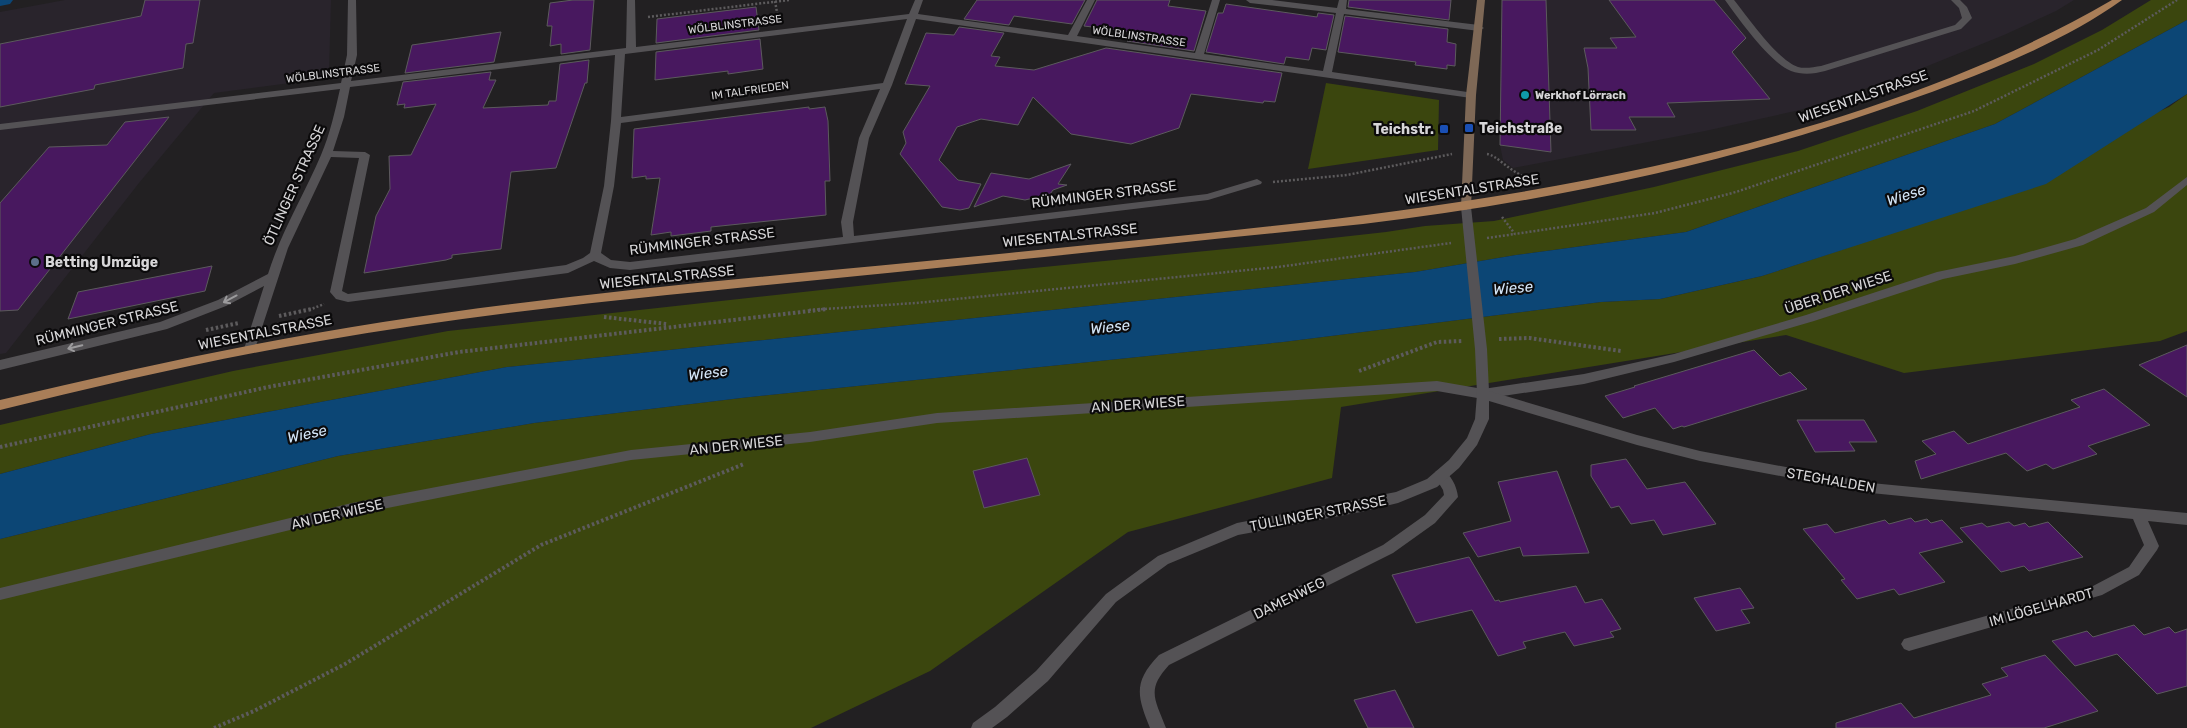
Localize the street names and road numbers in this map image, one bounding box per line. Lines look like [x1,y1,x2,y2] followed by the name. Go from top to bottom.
[687,12,783,37] street label: WÖLBLINSTRASSE
[1091,23,1187,50] street label: WÖLBLINSTRASSE
[285,61,381,86] street label: WÖLBLINSTRASSE
[1796,66,1930,127] street label: WIESENTALSTRASSE
[710,79,790,102] street label: IM TALFRIEDEN
[260,122,329,248] street label: ÖTLINGER STRASSE
[1404,170,1540,209] street label: WIESENTALSTRASSE
[1030,177,1178,212] street label: RÜMMINGER STRASSE
[1002,220,1138,251] street label: WIESENTALSTRASSE
[628,224,776,259] street label: RÜMMINGER STRASSE
[599,262,735,293] street label: WIESENTALSTRASSE
[1783,267,1894,318] street label: ÜBER DER WIESE
[34,298,180,349] street label: RÜMMINGER STRASSE
[197,311,333,354] street label: WIESENTALSTRASSE
[1091,393,1185,416] street label: AN DER WIESE
[689,432,784,459] street label: AN DER WIESE
[1785,464,1877,497] street label: STEGHALDEN
[1248,492,1388,535] street label: TÜLLINGER STRASSE
[290,496,385,533] street label: AN DER WIESE
[1251,574,1328,623] street label: DAMENWEG
[1987,584,2095,630] street label: IM LÖGELHARDT

